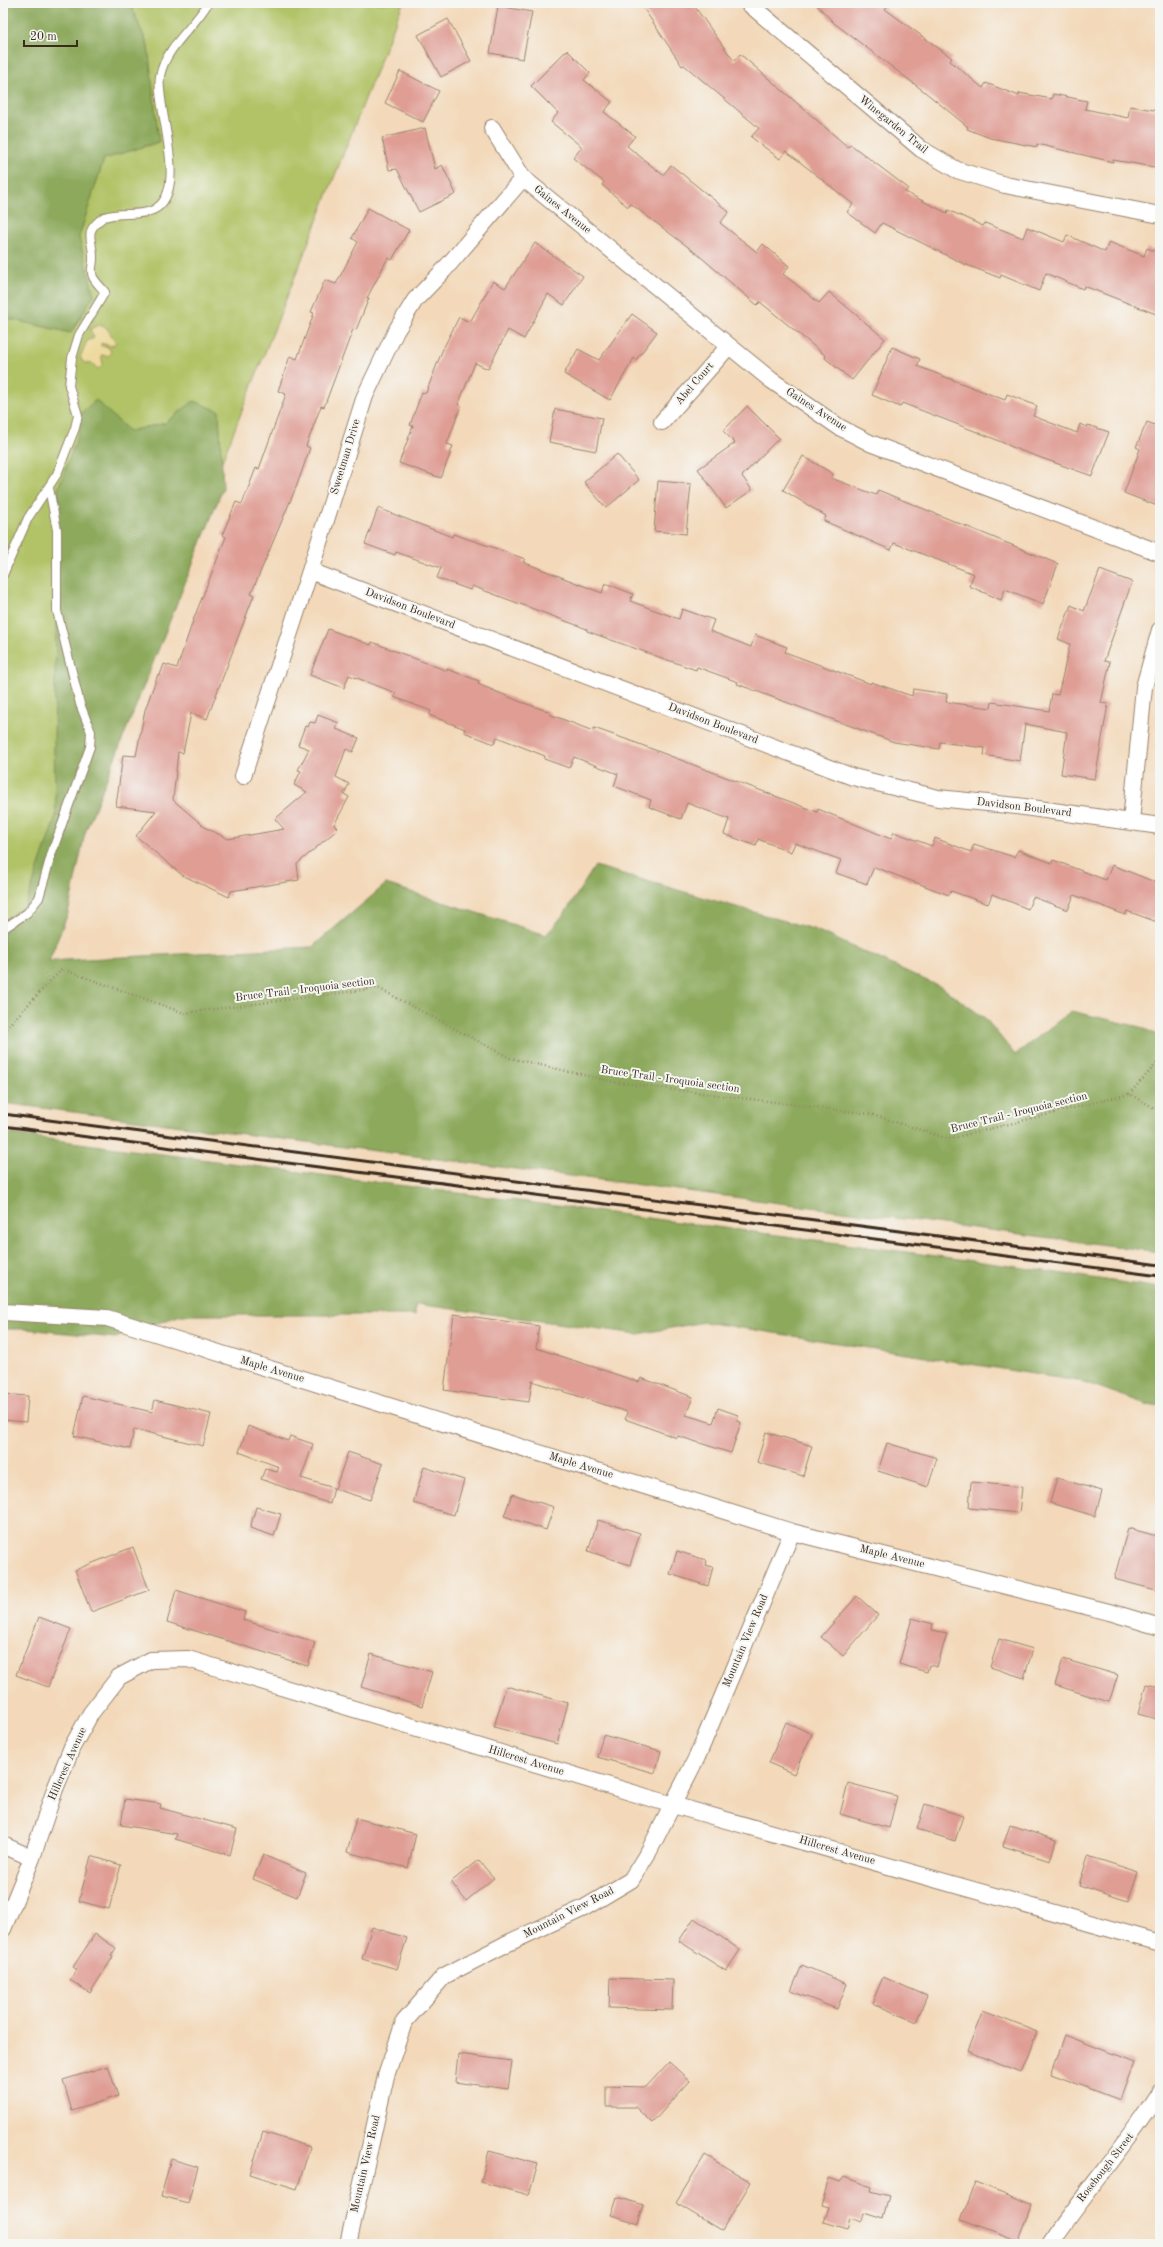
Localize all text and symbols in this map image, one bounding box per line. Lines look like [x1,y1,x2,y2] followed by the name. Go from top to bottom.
[24,22,77,48] scale bar
[30,31,57,43] text: 20 m
[857,94,929,156] street label: Winegarden Trail
[531,184,593,236] street label: Gaines Avenue
[674,361,716,407] street label: Abel Court
[784,386,848,434] street label: Gaines Avenue
[329,418,363,496] street label: Sweetman Drive
[363,587,457,631] street label: Davidson Boulevard
[666,702,760,746] street label: Davidson Boulevard
[976,797,1072,819] street label: Davidson Boulevard
[235,976,375,1004] street label: Bruce Trail - Iroquoia section
[600,1065,740,1095] street label: Bruce Trail - Iroquoia section
[950,1091,1088,1135] street label: Bruce Trail - Iroquoia section
[239,1355,305,1385] street label: Maple Avenue
[548,1451,614,1481] street label: Maple Avenue
[858,1544,926,1570] street label: Maple Avenue
[721,1593,771,1689] street label: Mountain View Road
[47,1726,89,1802] street label: Hillcrest Avenue
[487,1744,565,1778] street label: Hillcrest Avenue
[798,1835,876,1867] street label: Hillcrest Avenue
[522,1885,616,1941] street label: Mountain View Road
[349,2114,383,2214] street label: Mountain View Road
[1076,2131,1136,2205] street label: Rosebough Street

